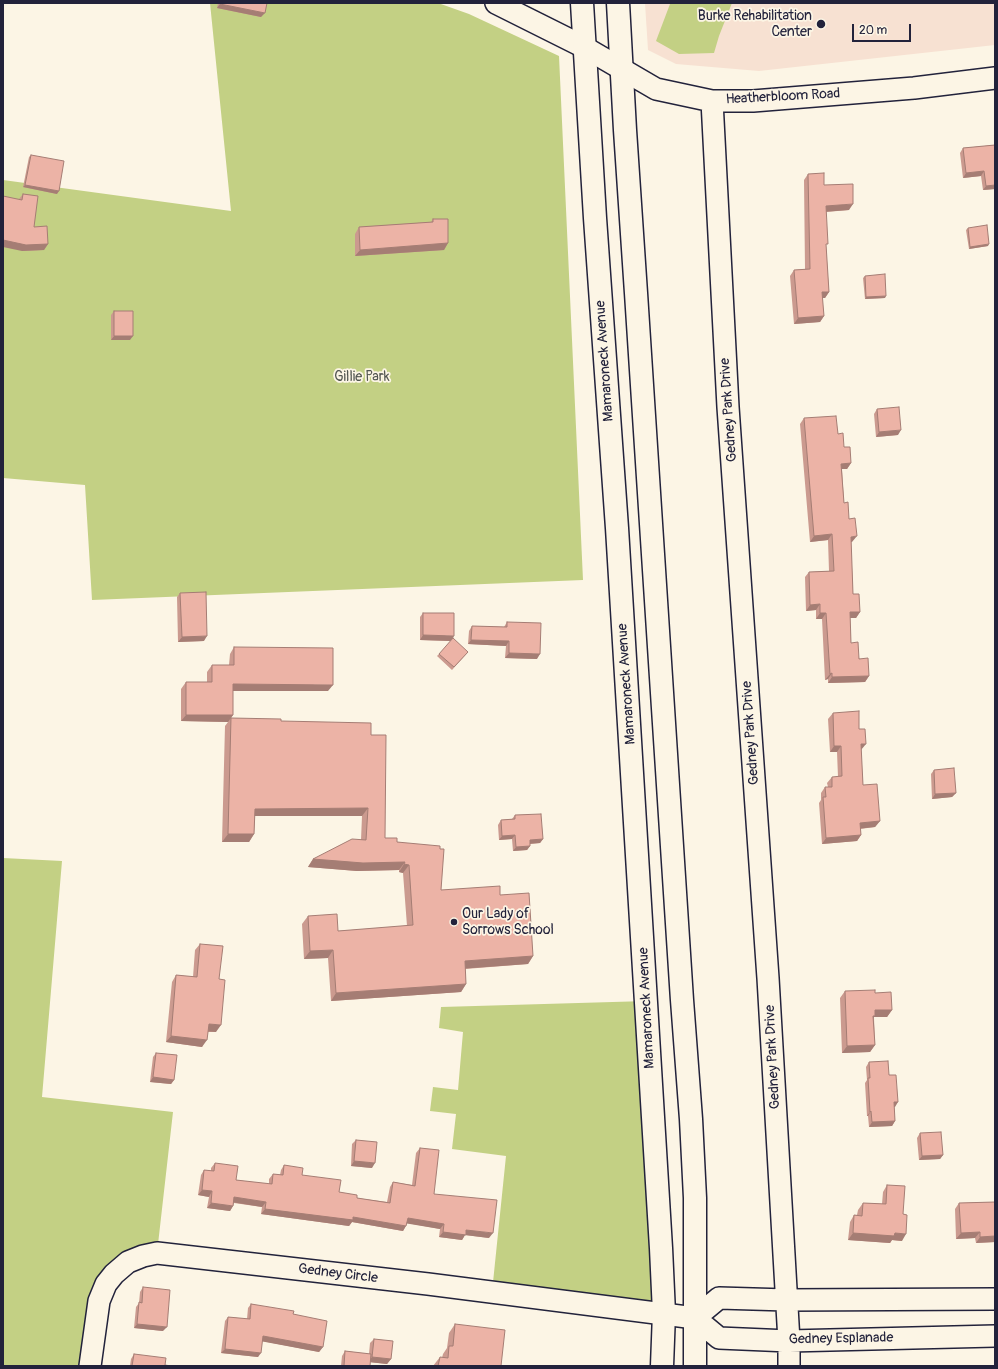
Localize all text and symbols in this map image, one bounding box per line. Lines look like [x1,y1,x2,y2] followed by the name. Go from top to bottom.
[698,8,812,40] place label: Burke Rehabilitation Center
[854,16,913,42] scale bar
[815,18,827,30] marker: Burke Rehabilitation Center
[859,23,887,38] text: 20 m
[725,86,841,108] street label: Heatherbloom Road
[592,300,618,422] street label: Mamaroneck Avenue
[717,357,741,463] street label: Gedney Park Drive
[334,369,390,385] park label: Gillie Park
[614,623,640,745] street label: Mamaroneck Avenue
[739,680,763,786] street label: Gedney Park Drive
[462,906,554,938] place label: Our Lady of Sorrows School
[449,917,459,927] marker: Our Lady of Sorrows School
[635,947,659,1069] street label: Mamaroneck Avenue
[762,1004,784,1110] street label: Gedney Park Drive
[297,1261,379,1287] street label: Gedney Circle
[788,1330,894,1348] street label: Gedney Esplanade

